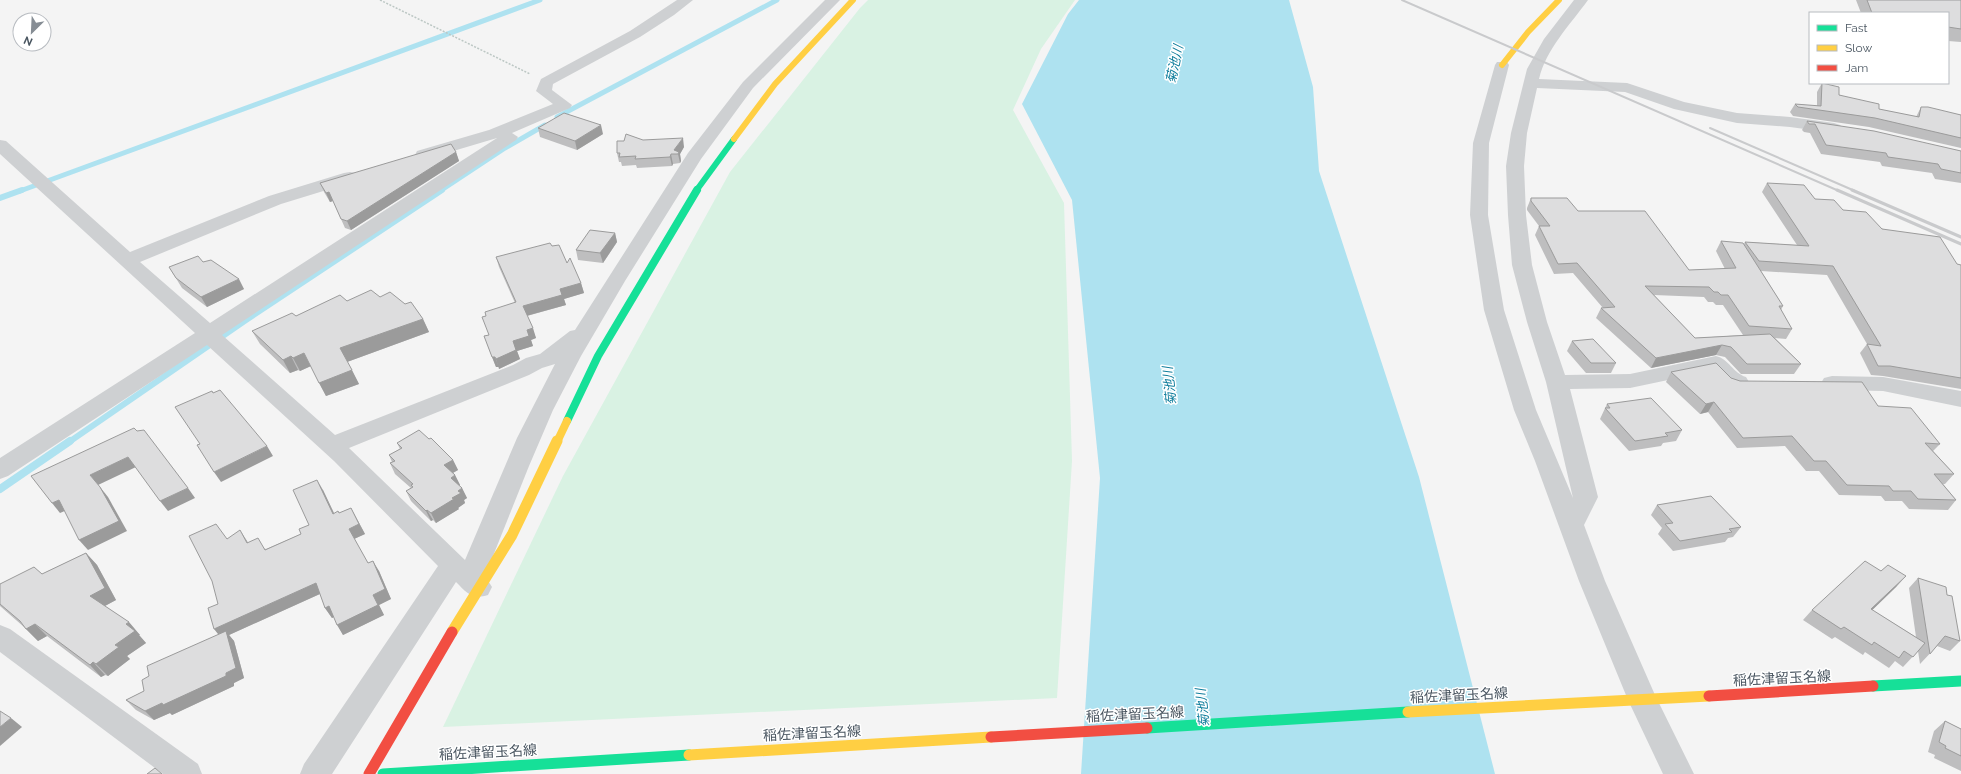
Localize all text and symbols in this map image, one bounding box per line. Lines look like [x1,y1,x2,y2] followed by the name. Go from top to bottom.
[12,12,52,52] north arrow
[1809,12,1949,84] legend
[1845,21,1868,35] text: Fast
[22,33,35,48] text: N
[1845,41,1872,55] text: Slow
[1163,42,1186,85] water label: 菊池川
[1845,61,1868,75] text: Jam
[1160,364,1179,406] water label: 菊池川
[1733,667,1831,689] street label: 稲佐津留玉名線
[1410,684,1508,706] street label: 稲佐津留玉名線
[1193,686,1212,728] water label: 菊池川
[1086,703,1184,725] street label: 稲佐津留玉名線
[763,722,861,744] street label: 稲佐津留玉名線
[439,741,537,763] street label: 稲佐津留玉名線

